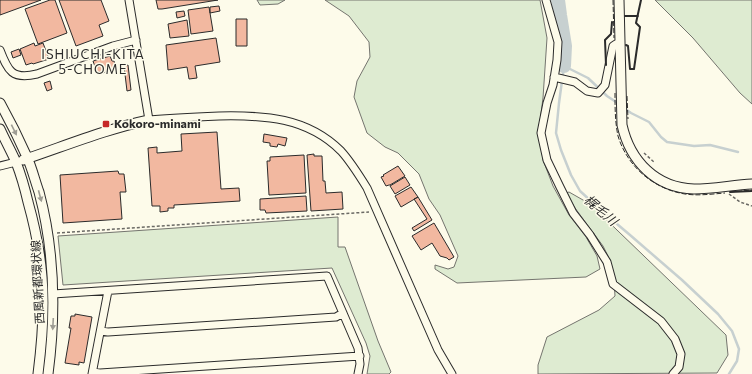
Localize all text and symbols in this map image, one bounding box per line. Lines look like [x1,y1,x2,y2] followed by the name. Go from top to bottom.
[41,46,145,77] district label: ISHIUCHI-KITA 5-CHOME
[114,116,201,130] place label: Kokoro-minami
[101,119,111,129] marker: Kokoro-minami
[11,125,17,136] one-way arrow
[37,189,43,202] one-way arrow
[581,191,622,230] water label: 梶毛川
[28,240,46,324] street label: 西風新都環状線
[50,318,56,331] one-way arrow

